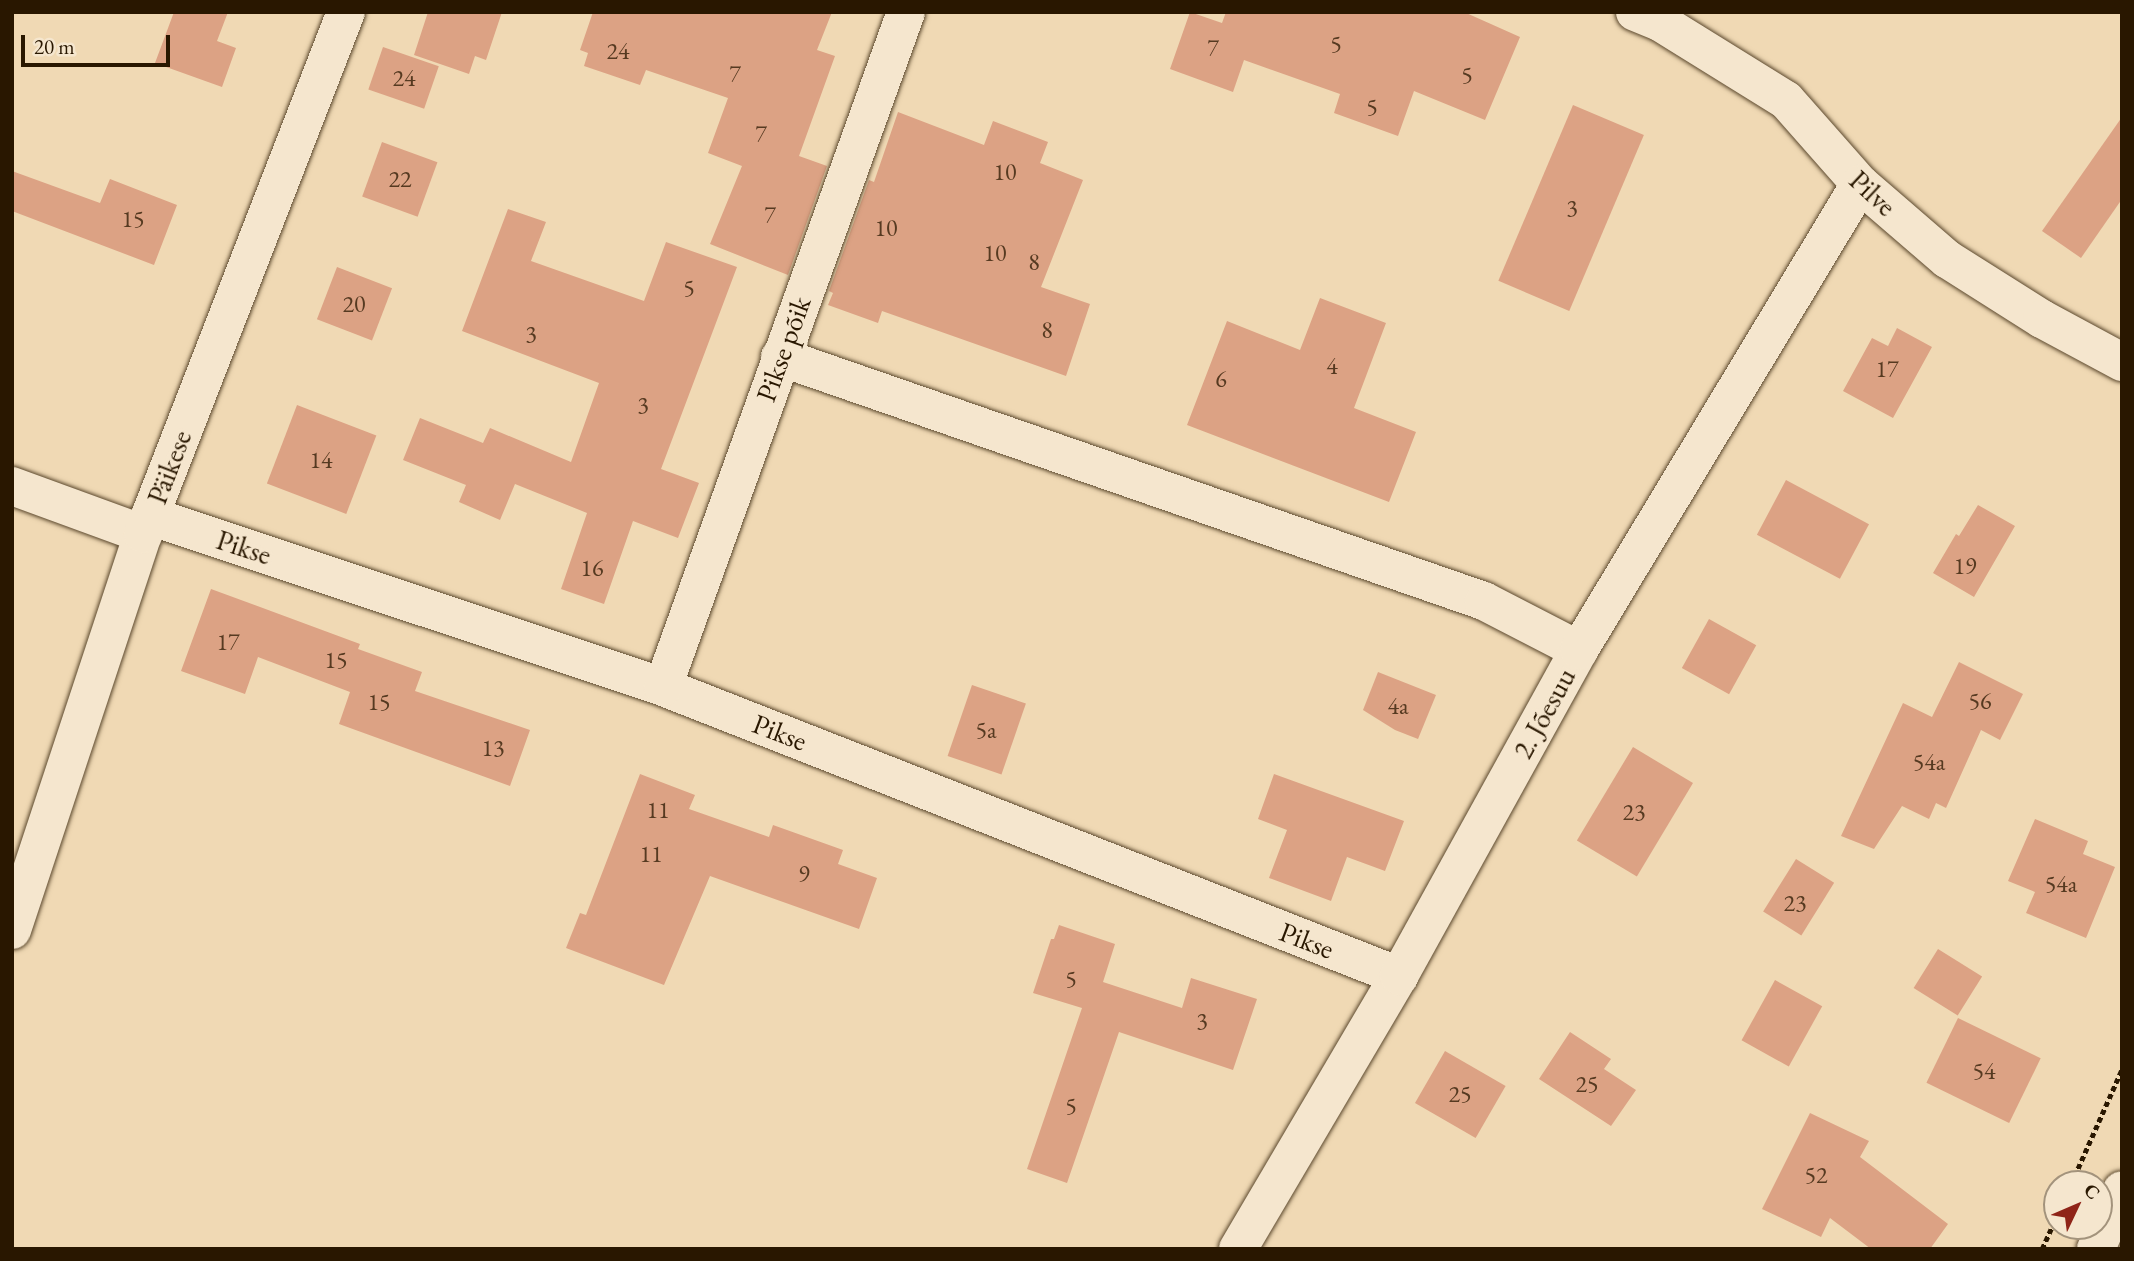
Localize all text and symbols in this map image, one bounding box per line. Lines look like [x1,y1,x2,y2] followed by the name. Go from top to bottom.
[24,21,173,65] scale bar
[1330,30,1342,58] house number: 5
[34,33,75,60] text: 20 m
[1207,34,1219,62] house number: 7
[606,37,630,65] house number: 24
[729,60,741,88] house number: 7
[1461,61,1473,89] house number: 5
[392,64,416,92] house number: 24
[1366,93,1378,121] house number: 5
[755,120,767,148] house number: 7
[993,158,1017,186] house number: 10
[1843,163,1903,223] street label: Pilve
[388,165,412,193] house number: 22
[1566,194,1578,222] house number: 3
[764,201,776,229] house number: 7
[121,205,145,233] house number: 15
[874,214,898,242] house number: 10
[983,239,1007,267] house number: 10
[1028,248,1040,276] house number: 8
[683,274,695,302] house number: 5
[342,290,366,318] house number: 20
[749,292,817,406] street label: Pikse põik
[1041,316,1053,344] house number: 8
[525,320,537,348] house number: 3
[1326,352,1338,380] house number: 4
[1875,355,1899,383] house number: 17
[1215,365,1227,393] house number: 6
[637,391,649,419] house number: 3
[140,425,198,509] street label: Päikese
[309,446,333,474] house number: 14
[212,522,276,572] street label: Pikse
[1953,552,1977,580] house number: 19
[580,554,604,582] house number: 16
[216,628,240,656] house number: 17
[324,646,348,674] house number: 15
[1505,662,1583,764] street label: 2. Jõesuu
[1968,687,1992,715] house number: 56
[367,688,391,716] house number: 15
[1387,692,1409,720] house number: 4a
[748,706,812,758] street label: Pikse
[975,716,997,744] house number: 5a
[481,734,505,762] house number: 13
[1913,748,1945,776] house number: 54a
[646,796,670,824] house number: 11
[1622,798,1646,826] house number: 23
[639,840,663,868] house number: 11
[798,860,810,888] house number: 9
[2045,870,2077,898] house number: 54a
[1783,889,1807,917] house number: 23
[1275,914,1339,966] street label: Pikse
[1065,965,1077,993] house number: 5
[1196,1007,1208,1035] house number: 3
[1972,1057,1996,1085] house number: 54
[1575,1070,1599,1098] house number: 25
[1448,1080,1472,1108] house number: 25
[1065,1092,1077,1120] house number: 5
[1804,1161,1828,1189] house number: 52
[2043,1170,2113,1240] north arrow
[2078,1178,2106,1205] text: С

